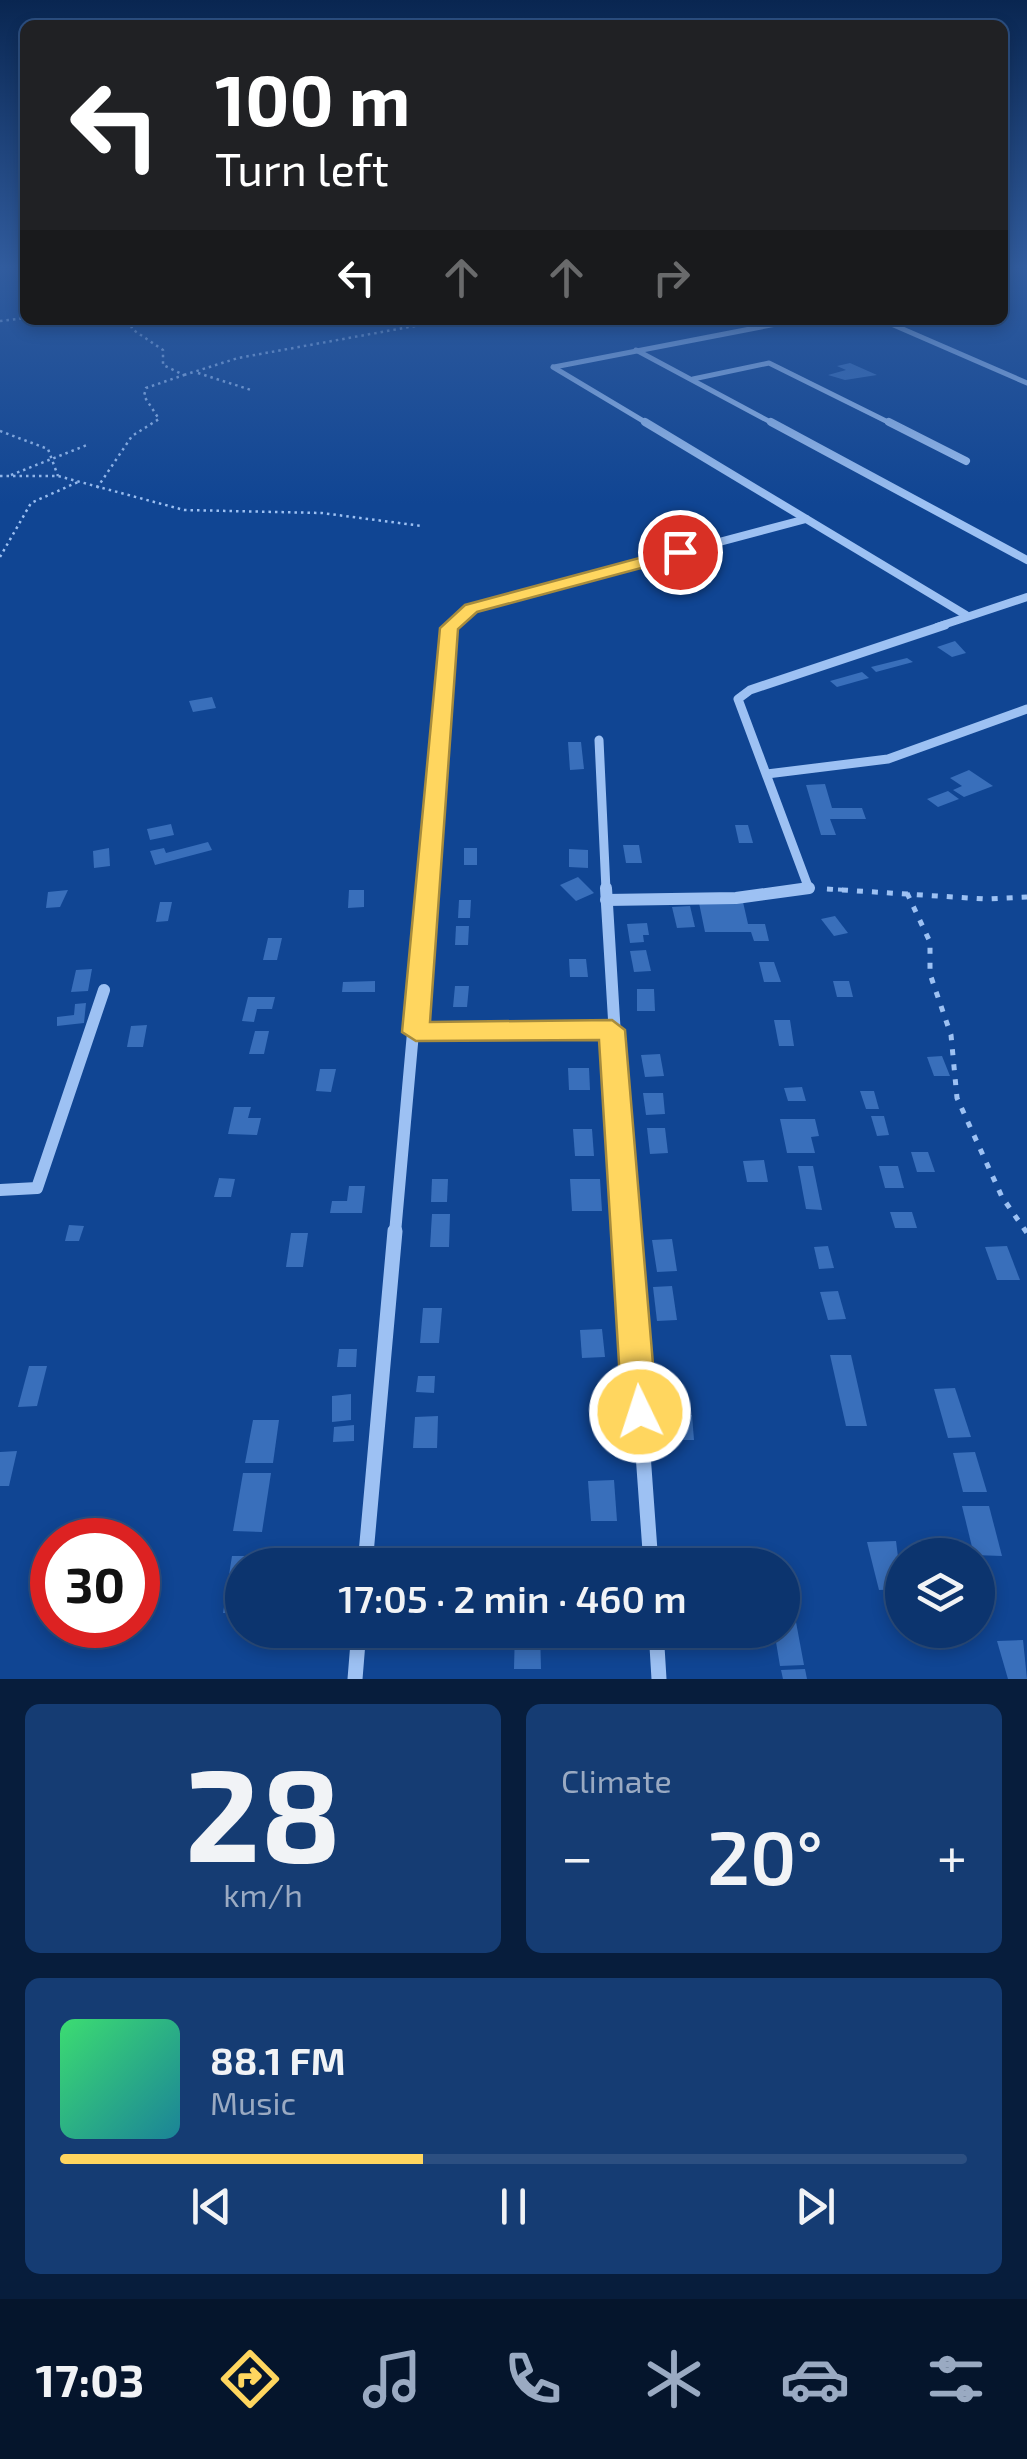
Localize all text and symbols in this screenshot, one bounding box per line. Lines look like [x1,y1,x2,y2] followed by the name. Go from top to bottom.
[215,56,410,140] text: 100 m
[50,60,180,190] icon: left
[215,141,389,195] text: Turn left
[329,250,384,305] icon: left
[434,250,489,305] icon: ahead
[539,250,594,305] icon: ahead
[644,250,699,305] icon: right
[638,510,723,595] pin
[653,525,708,580] icon: arrive
[588,1360,692,1464] position arrow
[30,1518,160,1648] speed limit sign: 30
[885,1538,995,1648] map controls
[885,1538,995,1648] button: layers
[338,1575,687,1621] text: 17:05 · 2 min · 460 m
[185,1732,341,1888] text: 28
[561,1761,672,1799] text: Climate
[707,1810,823,1900] text: 20°
[561,1822,593,1888] text: −
[937,1822,967,1888] text: +
[223,1875,303,1913] text: km/h
[210,2037,346,2083] text: 88.1 FM
[210,2083,296,2121] text: Music
[184,2179,239,2234] icon: previous
[486,2179,541,2234] icon: pause
[788,2179,843,2234] icon: next
[215,2344,285,2414] icon: directions
[357,2344,427,2414] icon: music
[498,2344,568,2414] icon: phone
[639,2344,709,2414] icon: climate
[780,2344,850,2414] icon: car
[921,2344,991,2414] icon: filters
[36,2352,144,2406] text: 17:03

